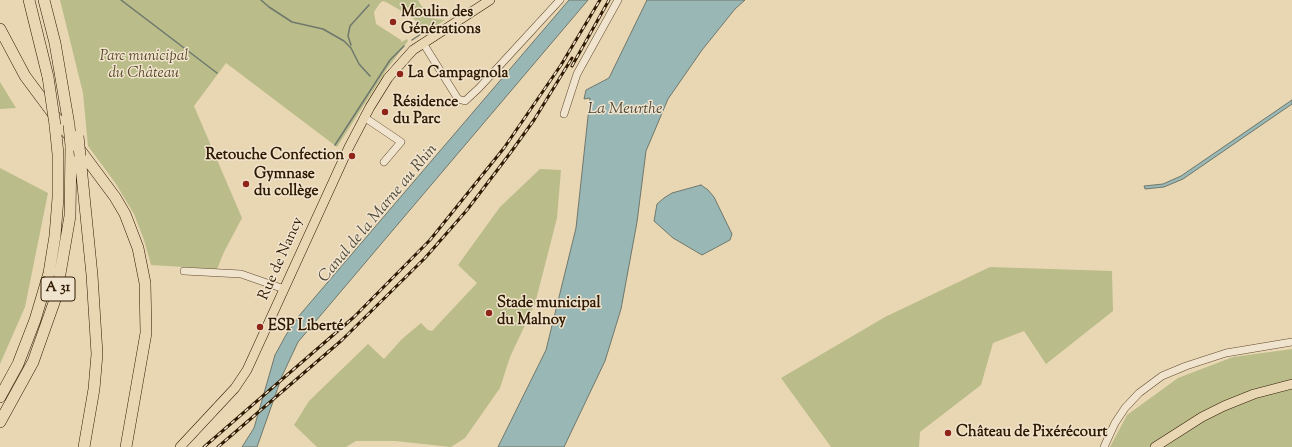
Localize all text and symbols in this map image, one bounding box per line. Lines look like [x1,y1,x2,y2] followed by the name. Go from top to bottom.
[401,4,481,39] place label: Moulin des Générations
[388,17,398,27] marker: Moulin des Générations
[100,48,188,83] park label: Parc municipal du Château
[408,65,508,83] place label: La Campagnola
[395,69,405,79] marker: La Campagnola
[393,94,458,129] place label: Résidence du Parc
[588,100,662,120] water label: La Meurthe
[380,107,390,117] marker: Résidence du Parc
[315,141,443,287] water label: Canal de la Marne au Rhin
[206,147,344,165] place label: Retouche Confection
[347,151,357,161] marker: Retouche Confection
[254,166,319,201] place label: Gymnase du collège
[241,179,251,189] marker: Gymnase du collège
[256,215,308,303] street label: Rue de Nancy
[41,277,75,301] road number: A 31
[497,295,601,330] place label: Stade municipal du Malnoy
[484,308,494,318] marker: Stade municipal du Malnoy
[268,318,344,336] place label: ESP Liberté
[255,322,265,332] marker: ESP Liberté
[956,424,1107,442] place label: Château de Pixérécourt
[943,428,953,438] marker: Château de Pixérécourt

